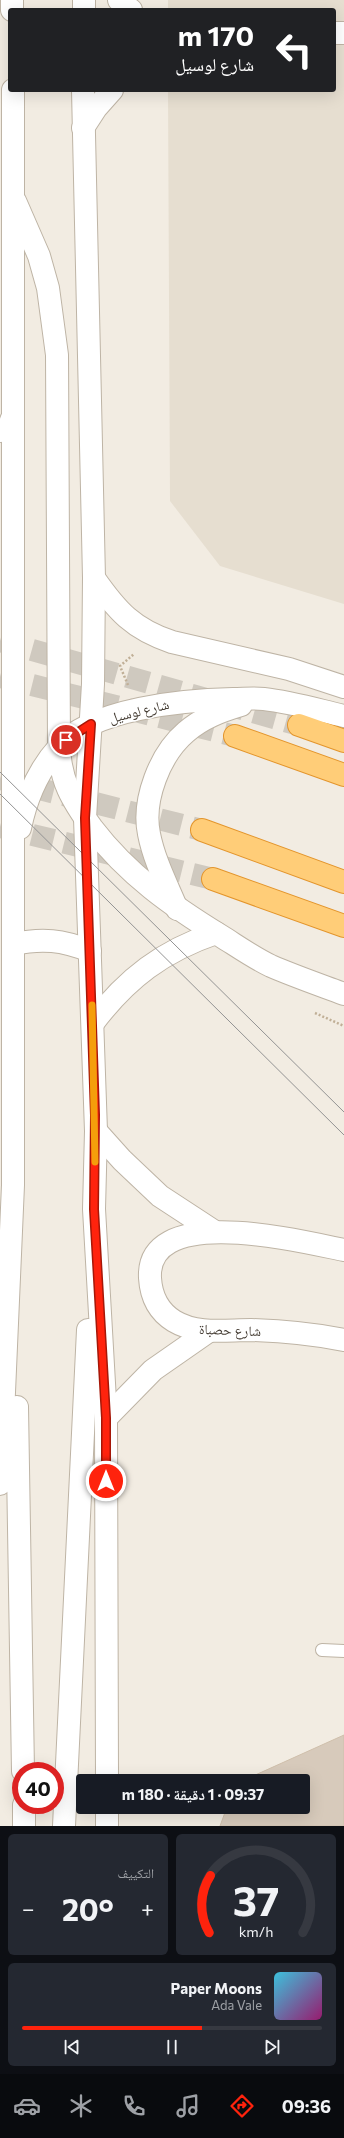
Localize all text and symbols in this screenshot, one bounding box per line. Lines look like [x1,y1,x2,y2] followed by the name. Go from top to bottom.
[178,18,254,52] text: 170 m
[268,24,320,76] icon: left
[175,53,254,75] text: شارع لوسيل
[107,695,171,728] street label: شارع لوسيل
[49,723,83,757] pin
[55,729,77,751] icon: arrive
[198,1320,262,1341] street label: شارع حصباة
[85,1460,127,1502] position arrow
[12,1762,64,1814] speed limit sign: 40
[122,1785,264,1803] text: 09:37 · 1 دقيقة · 180 m
[118,1865,154,1881] text: التكييف
[233,1873,279,1924] text: 37
[62,1890,114,1927] text: 20°
[22,1895,35,1922] text: −
[141,1895,154,1922] text: +
[239,1921,273,1939] text: km/h
[171,1979,262,1997] text: Paper Moons
[211,1997,262,2013] text: Ada Vale
[61,2036,83,2058] icon: previous
[161,2036,183,2058] icon: pause
[261,2036,283,2058] icon: next
[13,2092,41,2120] icon: car
[67,2092,95,2120] icon: climate
[120,2092,148,2120] icon: phone
[174,2092,202,2120] icon: music
[228,2092,256,2120] icon: directions
[282,2095,331,2117] text: 09:36

